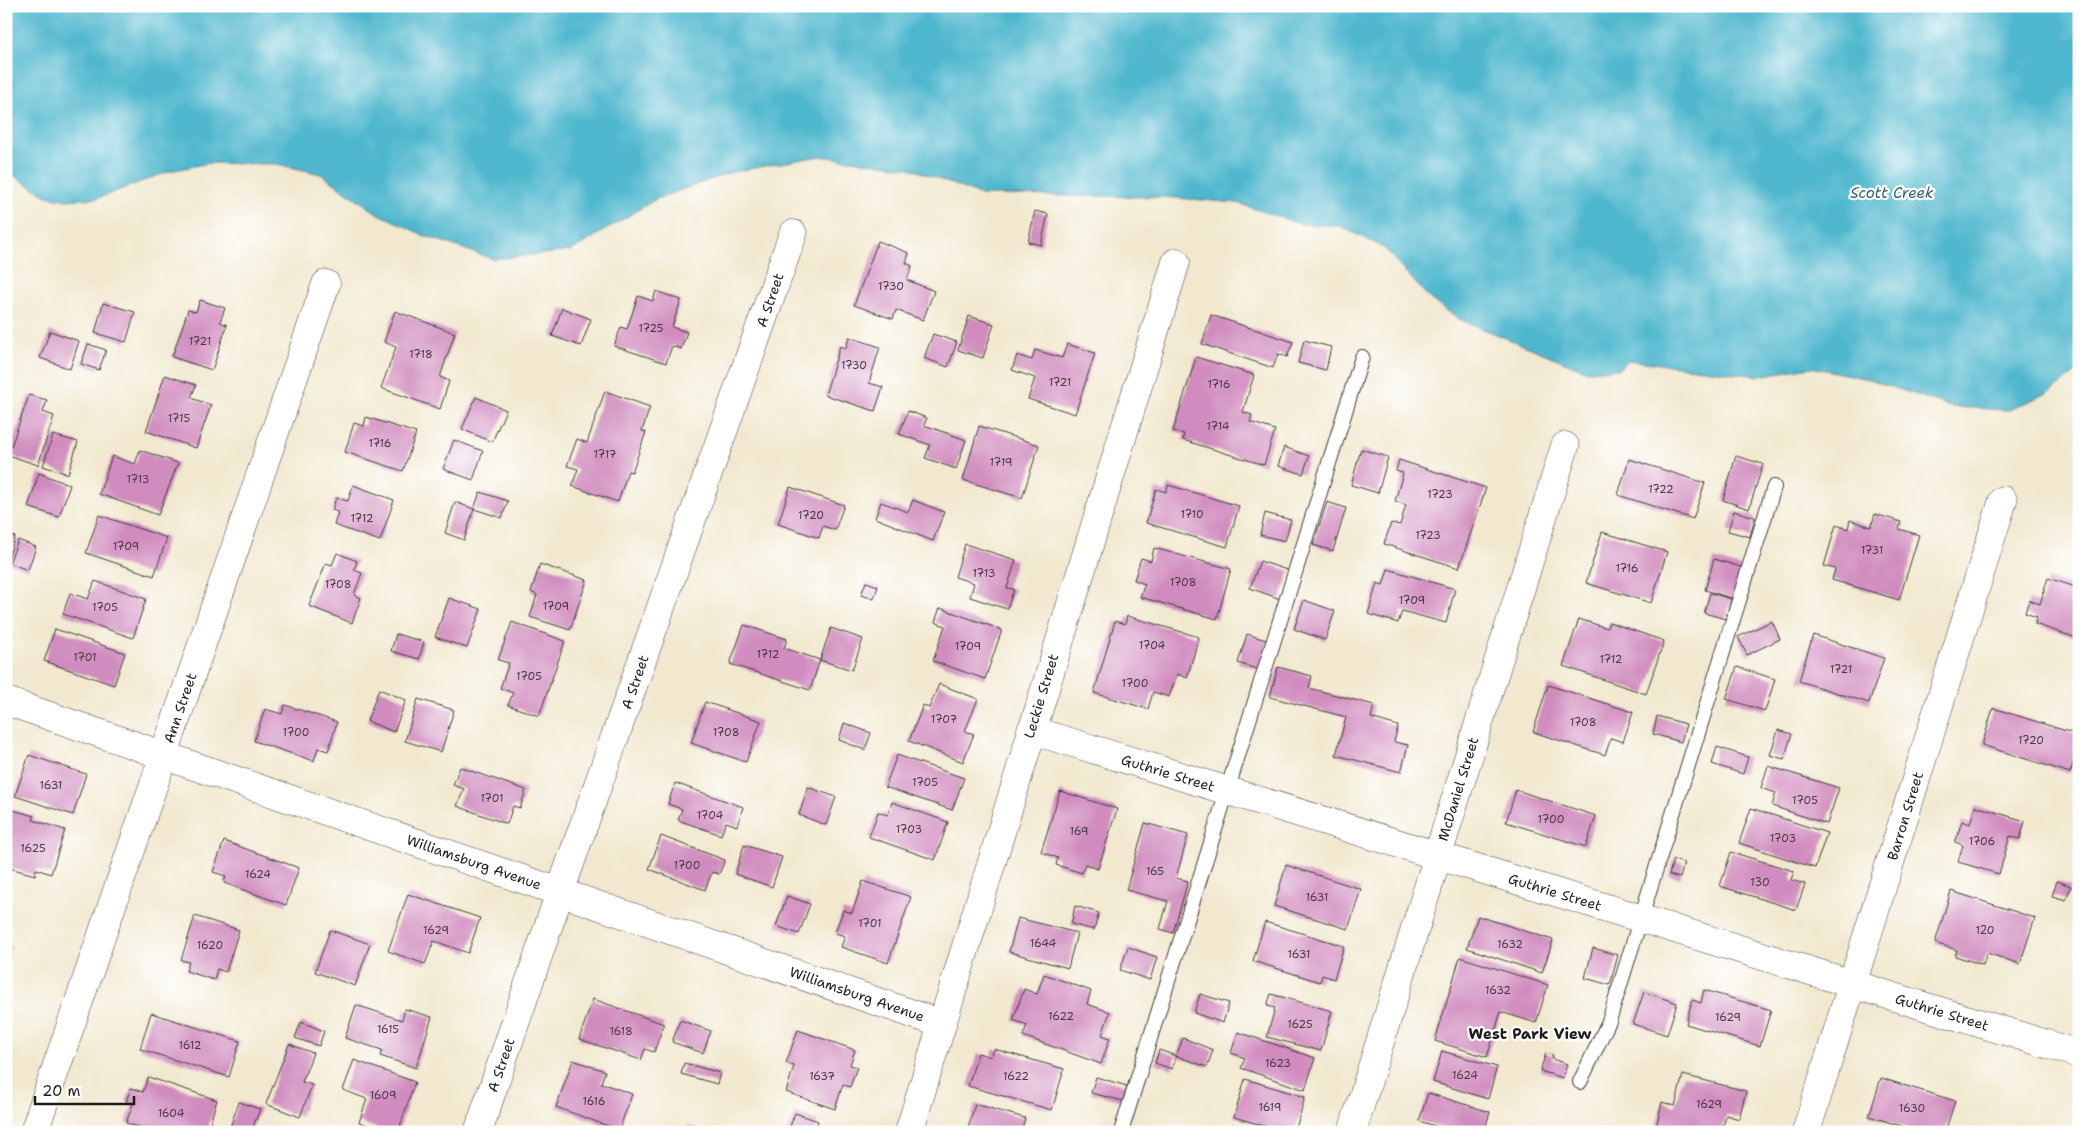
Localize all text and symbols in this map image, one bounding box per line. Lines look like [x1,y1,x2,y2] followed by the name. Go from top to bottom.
[1850,183,1934,203] water label: Scott Creek
[752,271,788,329] street label: A Street
[878,279,904,294] house number: 1730
[638,321,664,336] house number: 1725
[189,334,211,349] house number: 1721
[409,347,433,362] house number: 1718
[841,358,867,373] house number: 1730
[1049,375,1071,390] house number: 1721
[1207,377,1231,392] house number: 1716
[168,411,190,426] house number: 1715
[1207,419,1230,434] house number: 1714
[368,436,392,451] house number: 1716
[594,447,617,462] house number: 1717
[989,455,1013,470] house number: 1719
[127,472,149,487] house number: 1713
[1648,482,1674,497] house number: 1722
[1427,487,1453,502] house number: 1723
[1180,507,1204,522] house number: 1710
[798,508,824,523] house number: 1720
[351,511,373,526] house number: 1712
[1415,528,1441,543] house number: 1723
[113,539,139,554] house number: 1709
[1861,543,1883,558] house number: 1731
[1615,561,1639,576] house number: 1716
[973,566,995,581] house number: 1713
[1170,575,1196,590] house number: 1708
[325,577,351,592] house number: 1708
[1399,593,1425,608] house number: 1709
[543,599,569,614] house number: 1709
[92,600,118,615] house number: 1705
[1139,638,1166,653] house number: 1704
[955,639,981,654] house number: 1709
[757,647,779,662] house number: 1712
[73,650,97,665] house number: 1701
[1020,652,1062,740] street label: Leckie Street
[1600,652,1622,667] house number: 1712
[617,653,653,711] street label: A Street
[1830,662,1852,677] house number: 1721
[516,669,542,684] house number: 1705
[160,670,200,746] street label: Ann Street
[1122,676,1148,691] house number: 1700
[931,712,957,727] house number: 1707
[1570,715,1596,730] house number: 1708
[283,725,309,740] house number: 1700
[713,725,739,740] house number: 1708
[2018,733,2044,748] house number: 1720
[1434,735,1482,843] street label: McDaniel Street
[1119,750,1217,796] street label: Guthrie Street
[1883,770,1927,862] street label: Barron Street
[912,775,938,790] house number: 1705
[40,778,62,793] house number: 1631
[480,791,504,806] house number: 1701
[1792,793,1818,808] house number: 1705
[697,808,724,823] house number: 1704
[1538,812,1564,827] house number: 1700
[896,822,922,837] house number: 1703
[1070,824,1088,839] house number: 169
[404,830,544,894] street label: Williamsburg Avenue
[1770,831,1796,846] house number: 1703
[1969,834,1995,849] house number: 1706
[20,841,46,856] house number: 1625
[674,858,700,873] house number: 1700
[1146,864,1164,879] house number: 165
[245,867,271,882] house number: 1624
[1506,869,1604,915] street label: Guthrie Street
[1750,875,1770,890] house number: 130
[1306,890,1328,905] house number: 1631
[858,916,882,931] house number: 1701
[423,923,449,938] house number: 1629
[1975,923,1995,938] house number: 120
[1030,936,1057,951] house number: 1644
[1497,937,1523,952] house number: 1632
[197,938,223,953] house number: 1620
[1288,947,1310,962] house number: 1631
[787,962,927,1026] street label: Williamsburg Avenue
[1485,983,1511,998] house number: 1632
[1893,989,1991,1035] street label: Guthrie Street
[1048,1009,1074,1024] house number: 1622
[1715,1010,1741,1025] house number: 1629
[1287,1017,1313,1032] house number: 1625
[377,1022,399,1037] house number: 1615
[609,1024,633,1039] house number: 1618
[1469,1024,1592,1044] district label: West Park View
[483,1036,519,1094] street label: A Street
[179,1038,201,1053] house number: 1612
[1265,1056,1291,1071] house number: 1623
[1452,1068,1478,1083] house number: 1624
[809,1069,835,1084] house number: 1637
[1003,1069,1029,1084] house number: 1622
[35,1073,134,1105] scale bar
[42,1081,81,1101] text: 20 m
[370,1088,396,1103] house number: 1609
[582,1094,606,1109] house number: 1616
[1696,1097,1722,1112] house number: 1629
[1259,1100,1281,1115] house number: 1619
[1899,1101,1925,1116] house number: 1630
[158,1106,185,1121] house number: 1604

